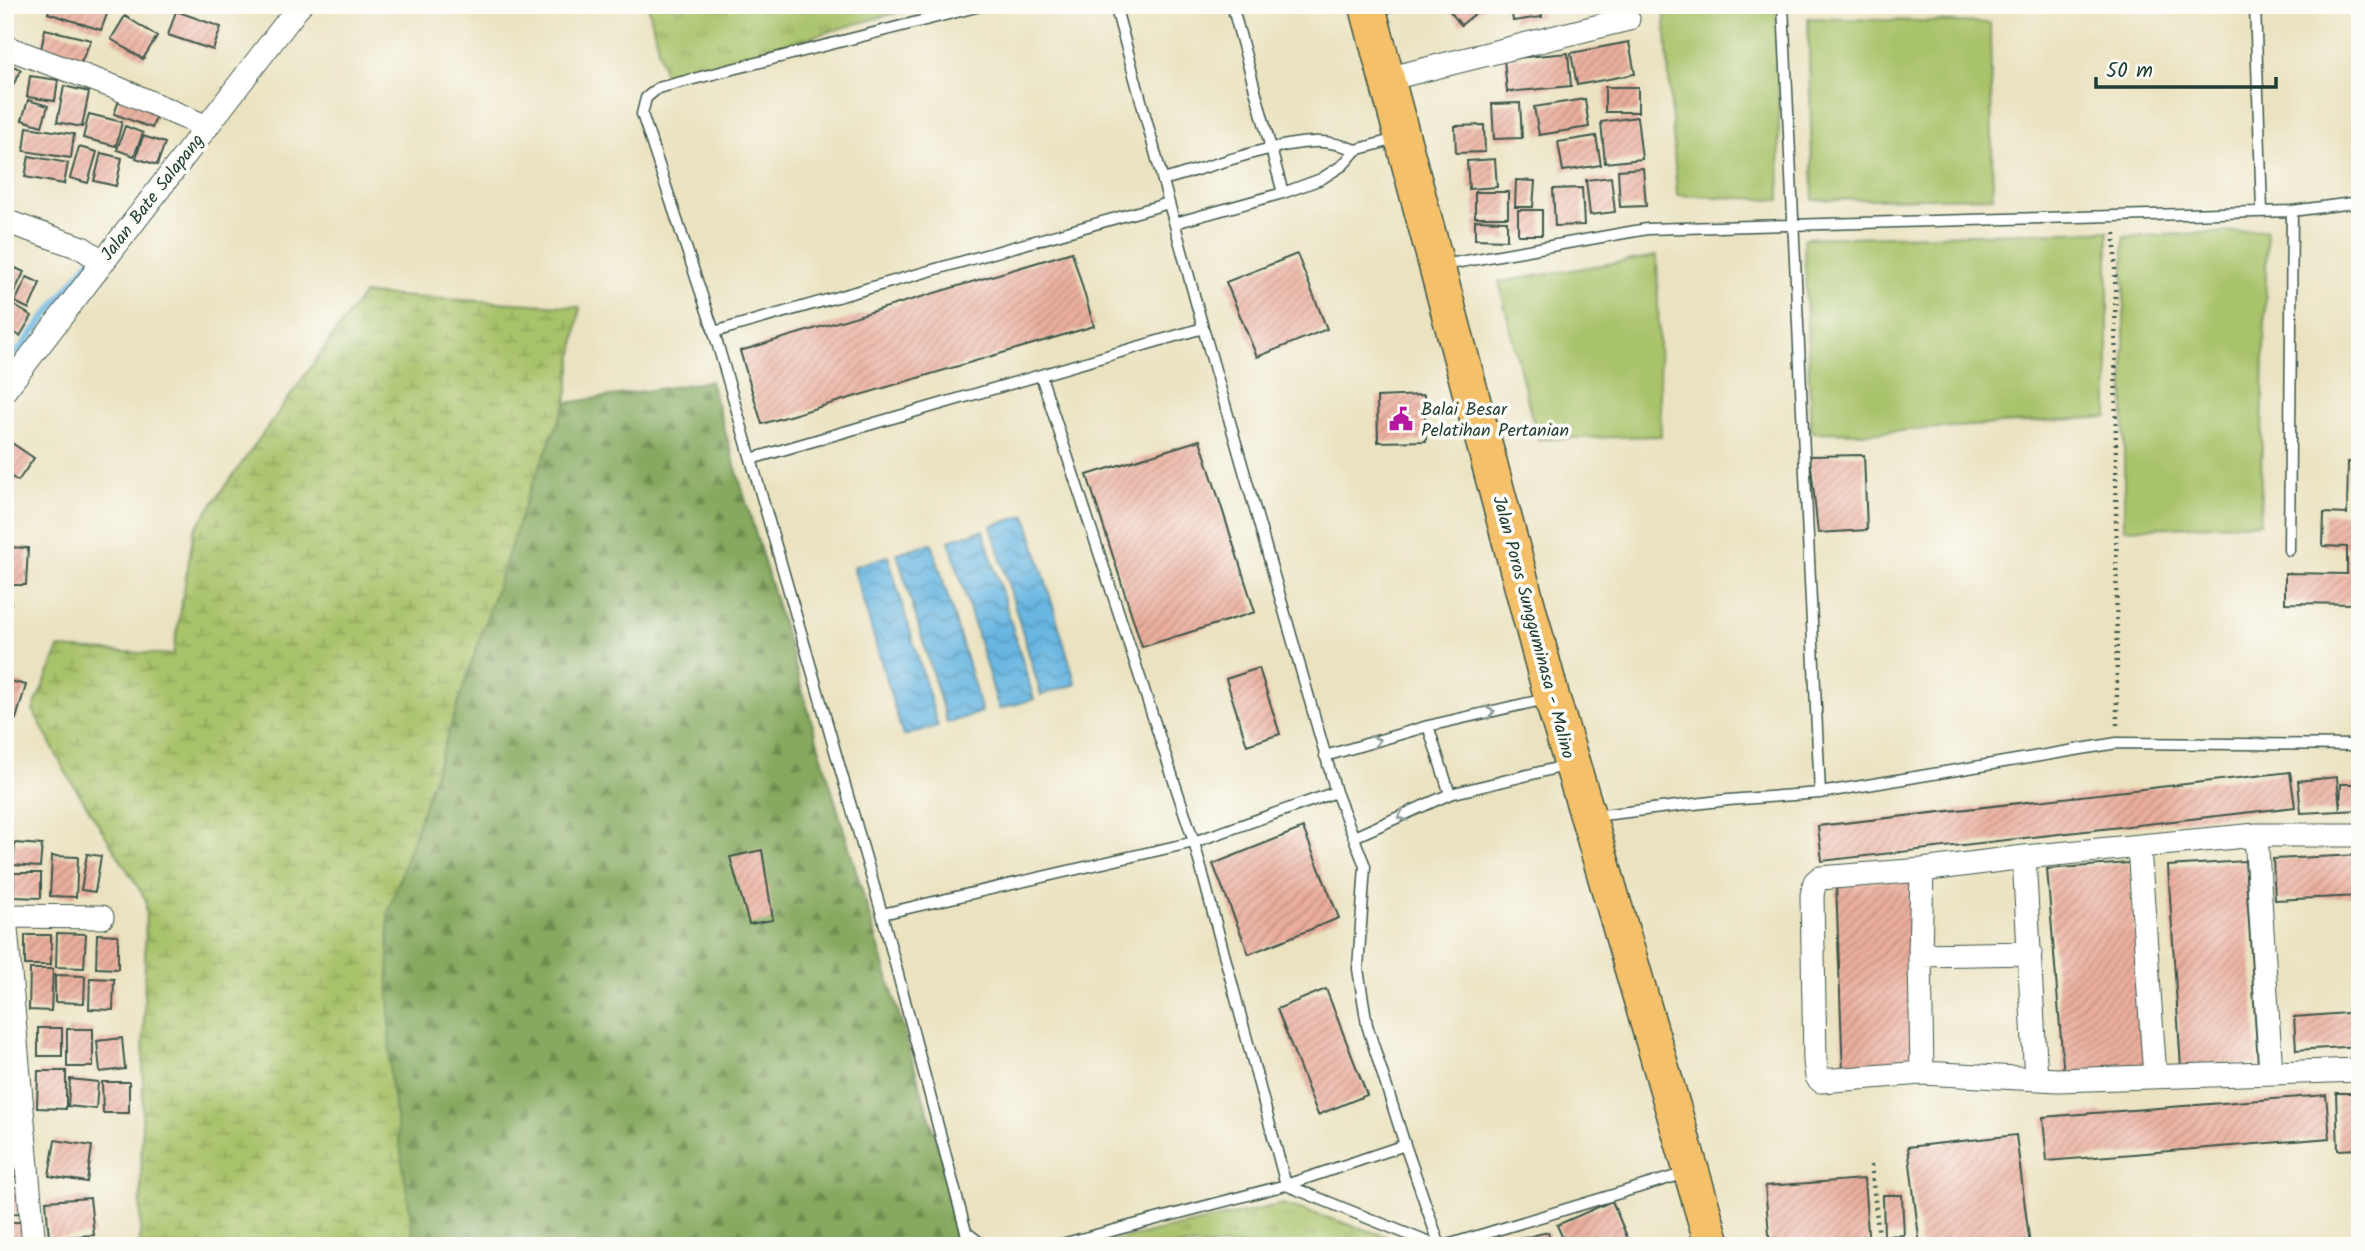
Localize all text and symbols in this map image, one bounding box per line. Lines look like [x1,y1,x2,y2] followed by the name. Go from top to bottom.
[2096,46,2276,90] scale bar
[2106,55,2153,88] text: 50 m
[94,128,212,268] street label: Jalan Bate Salapang
[1421,396,1569,446] place label: Balai Besar Pelatihan Pertanian
[1387,405,1415,433] public building icon: Balai Besar Pelatihan Pertanian
[1483,492,1582,762] street label: Jalan Poros Sungguminasa - Malino
[1484,706,1496,720] one-way arrow
[1370,735,1382,749] one-way arrow
[1397,808,1409,822] one-way arrow

